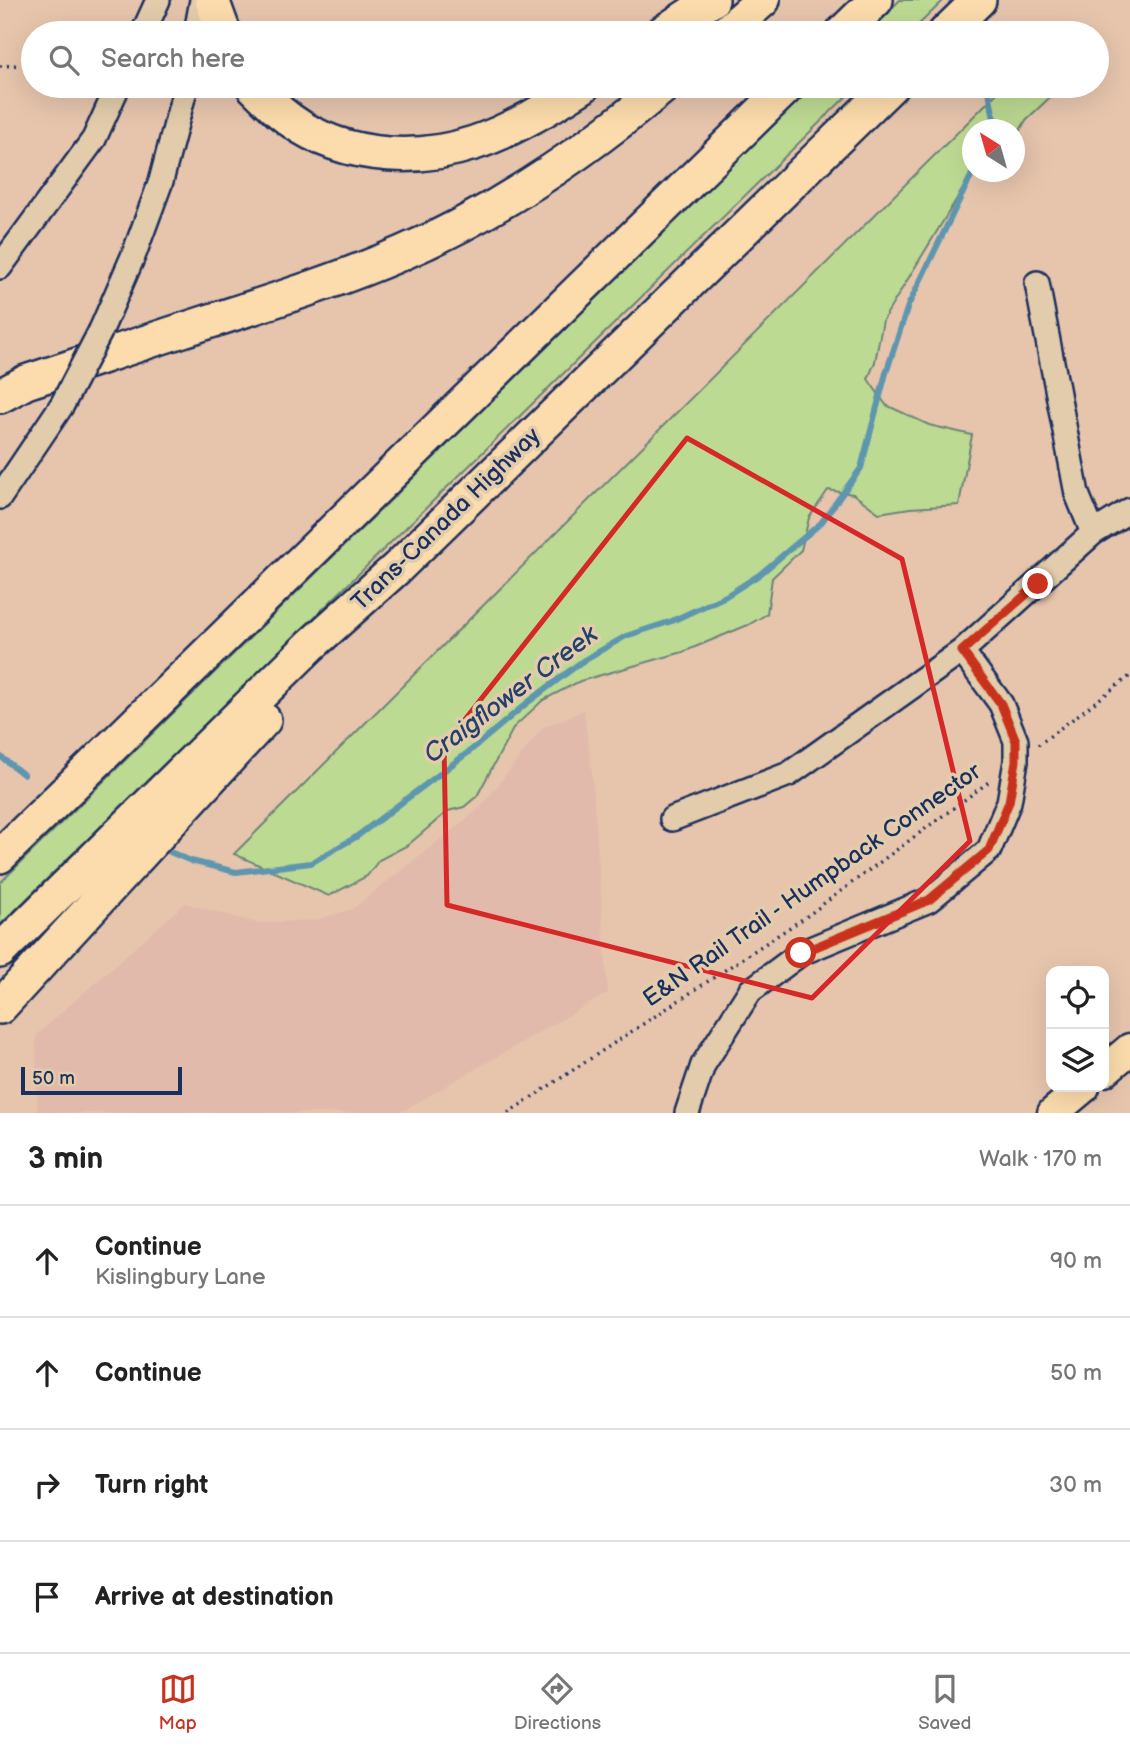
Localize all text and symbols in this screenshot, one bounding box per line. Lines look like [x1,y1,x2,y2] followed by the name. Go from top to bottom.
[21,21,1109,98] search box
[45,41,83,79] icon: search
[101,44,245,75] text: Search here
[962,119,1025,182] north arrow
[346,421,547,617] street label: Trans-Canada Highway
[1022,568,1053,599] route end
[418,619,605,770] water label: Craigflower Creek
[637,757,987,1013] street label: E&N Rail Trail - Humpback Connector
[785,937,816,968] route start
[1046,966,1109,1092] map controls
[1046,966,1109,1029] button: locate
[1046,1029,1109,1092] button: layers
[21,1064,182,1096] scale bar
[32,1067,75,1090] text: 50 m
[28,1141,103,1177] text: 3 min
[979,1145,1102,1173] text: Walk · 170 m
[95,1232,202,1263] text: Continue
[28,1242,66,1280] icon: ahead
[1050,1247,1102,1275] text: 90 m
[95,1263,266,1291] text: Kislingbury Lane
[28,1354,66,1392] icon: ahead
[95,1358,202,1389] text: Continue
[1050,1359,1102,1387] text: 50 m
[28,1466,66,1504] icon: right
[95,1470,208,1501] text: Turn right
[1049,1471,1102,1499] text: 30 m
[28,1578,66,1616] icon: arrive
[95,1582,334,1613] text: Arrive at destination
[159,1670,197,1735] tab: Map
[514,1670,601,1735] tab: Directions
[918,1670,971,1735] tab: Saved

